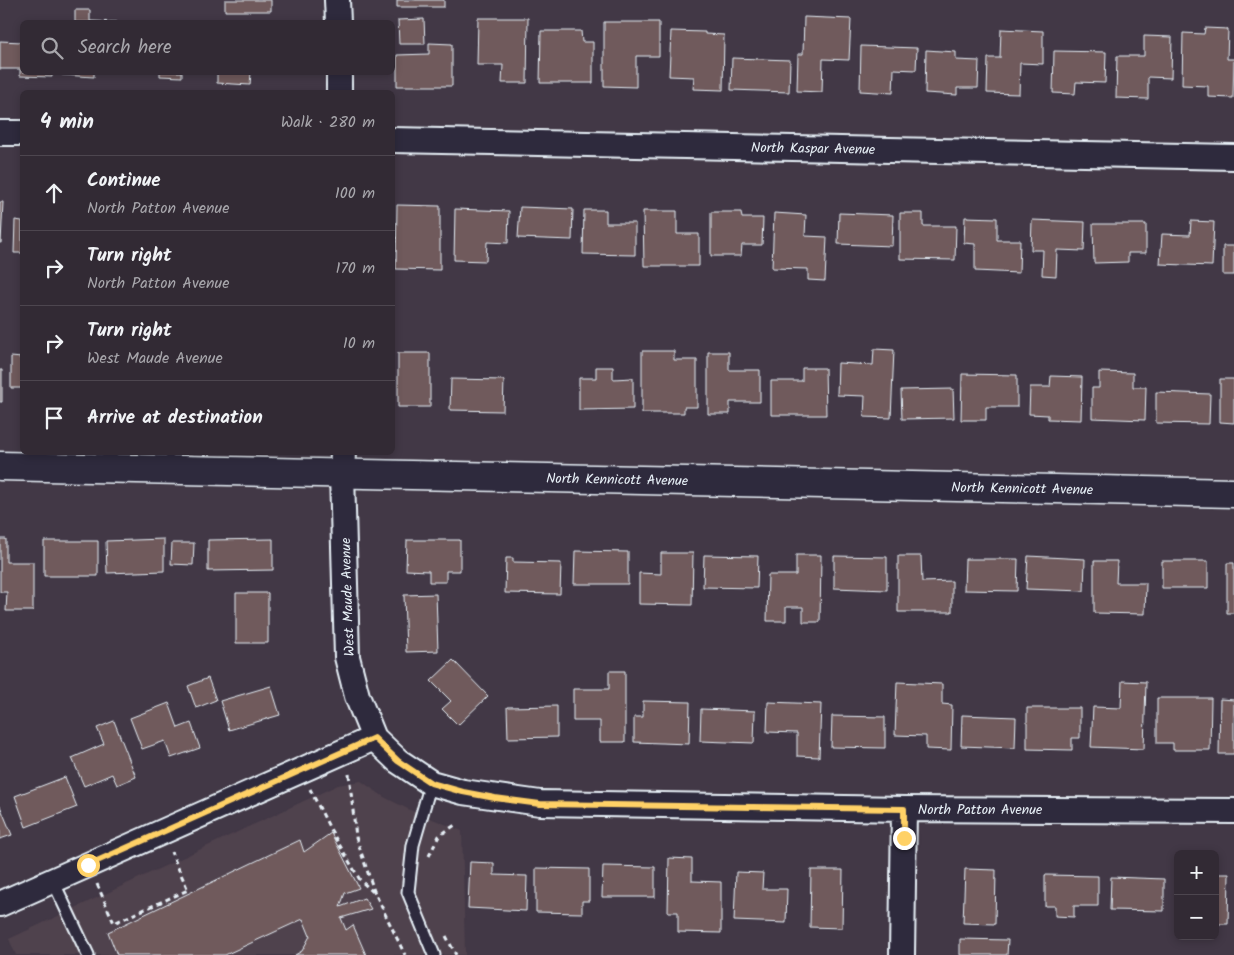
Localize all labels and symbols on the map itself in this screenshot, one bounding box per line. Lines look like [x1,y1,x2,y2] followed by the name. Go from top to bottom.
[751,137,876,161] street label: North Kaspar Avenue
[546,468,689,492] street label: North Kennicott Avenue
[951,477,1094,501] street label: North Kennicott Avenue
[335,537,361,657] street label: West Maude Avenue
[918,799,1043,821] street label: North Patton Avenue
[893,827,916,850] route end
[77,854,100,877] route start

